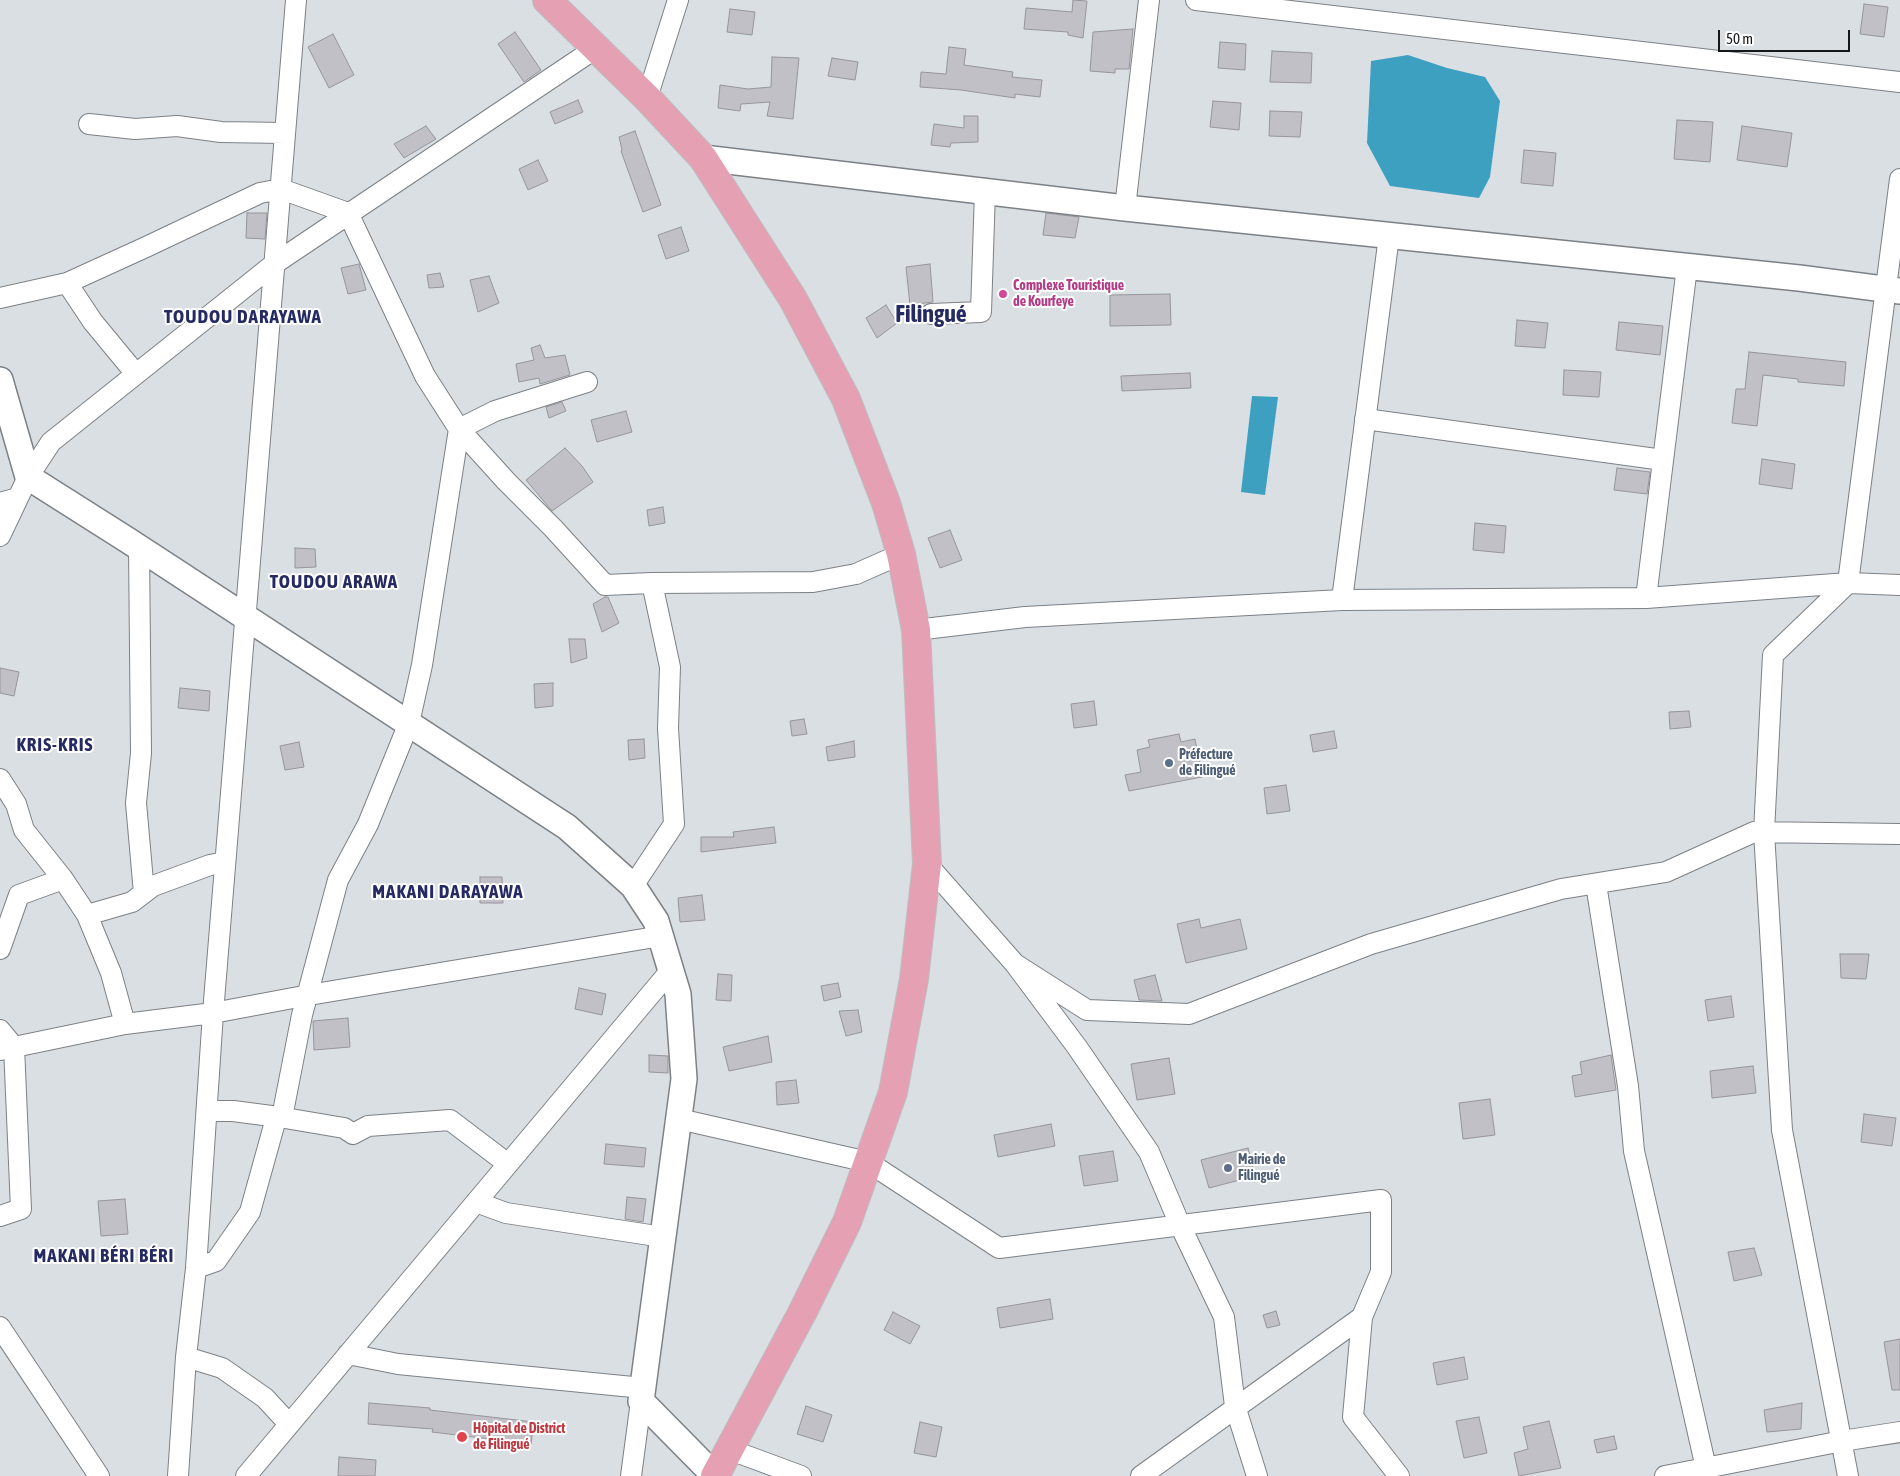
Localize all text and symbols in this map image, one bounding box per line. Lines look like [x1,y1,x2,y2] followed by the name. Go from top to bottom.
[1720,20,1852,52] scale bar
[1726,30,1753,47] text: 50 m
[1013,278,1124,310] place label: Complexe Touristique de Kourfeye
[997,288,1009,300] marker: Complexe Touristique de Kourfeye
[895,300,967,328] district label: Filingué
[162,306,324,328] district label: TOUDOU DARAYAWA
[268,571,400,593] district label: TOUDOU ARAWA
[15,734,95,756] district label: KRIS-KRIS
[1179,747,1236,780] place label: Préfecture de Filingué
[1163,757,1175,769] marker: Préfecture de Filingué
[370,881,526,903] district label: MAKANI DARAYAWA
[1238,1152,1286,1184] place label: Mairie de Filingué
[1222,1162,1234,1174] marker: Mairie de Filingué
[32,1245,176,1267] district label: MAKANI BÉRI BÉRI
[473,1421,565,1454] place label: Hôpital de District de Filingué
[455,1430,469,1444] marker: Hôpital de District de Filingué

